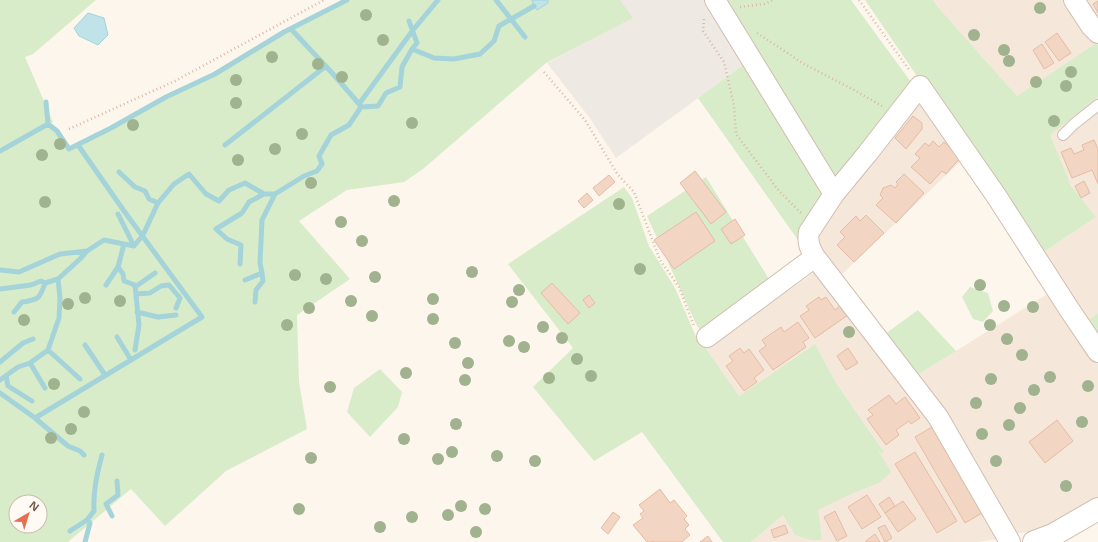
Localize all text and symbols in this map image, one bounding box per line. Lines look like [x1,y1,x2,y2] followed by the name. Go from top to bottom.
[8,494,48,534] north arrow
[26,497,43,514] text: N

